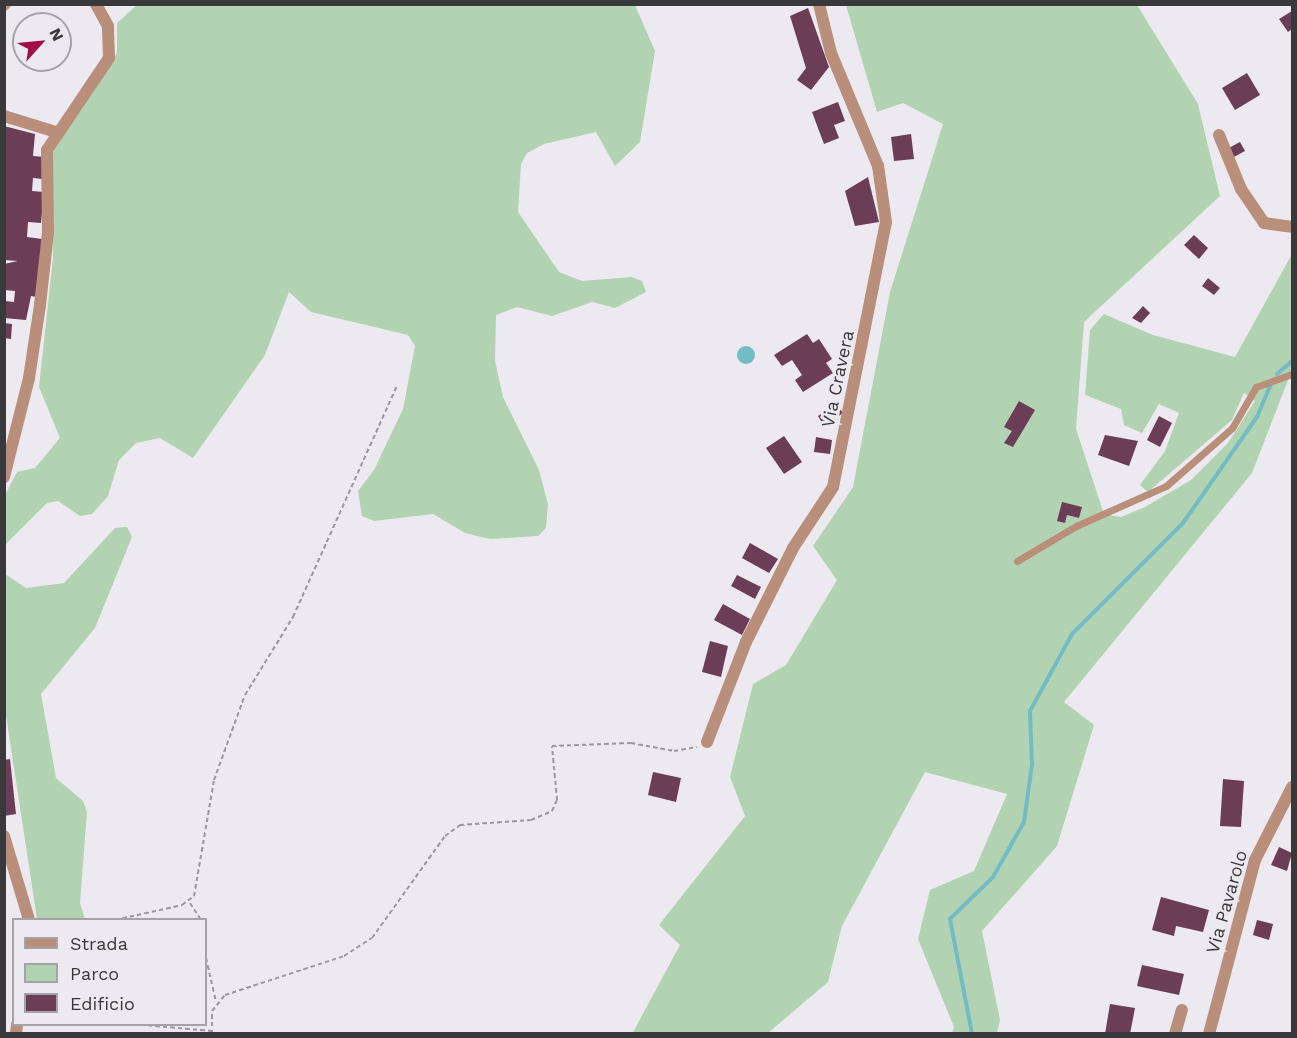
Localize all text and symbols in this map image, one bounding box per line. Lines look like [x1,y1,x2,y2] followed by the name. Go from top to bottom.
[12,12,72,72] north arrow
[46,25,68,44] text: N
[817,328,859,430] street label: Via Cravera
[1202,848,1252,956] street label: Via Pavarolo
[12,918,207,1026] legend
[70,933,128,954] text: Strada
[70,963,119,984] text: Parco
[70,993,135,1014] text: Edificio

